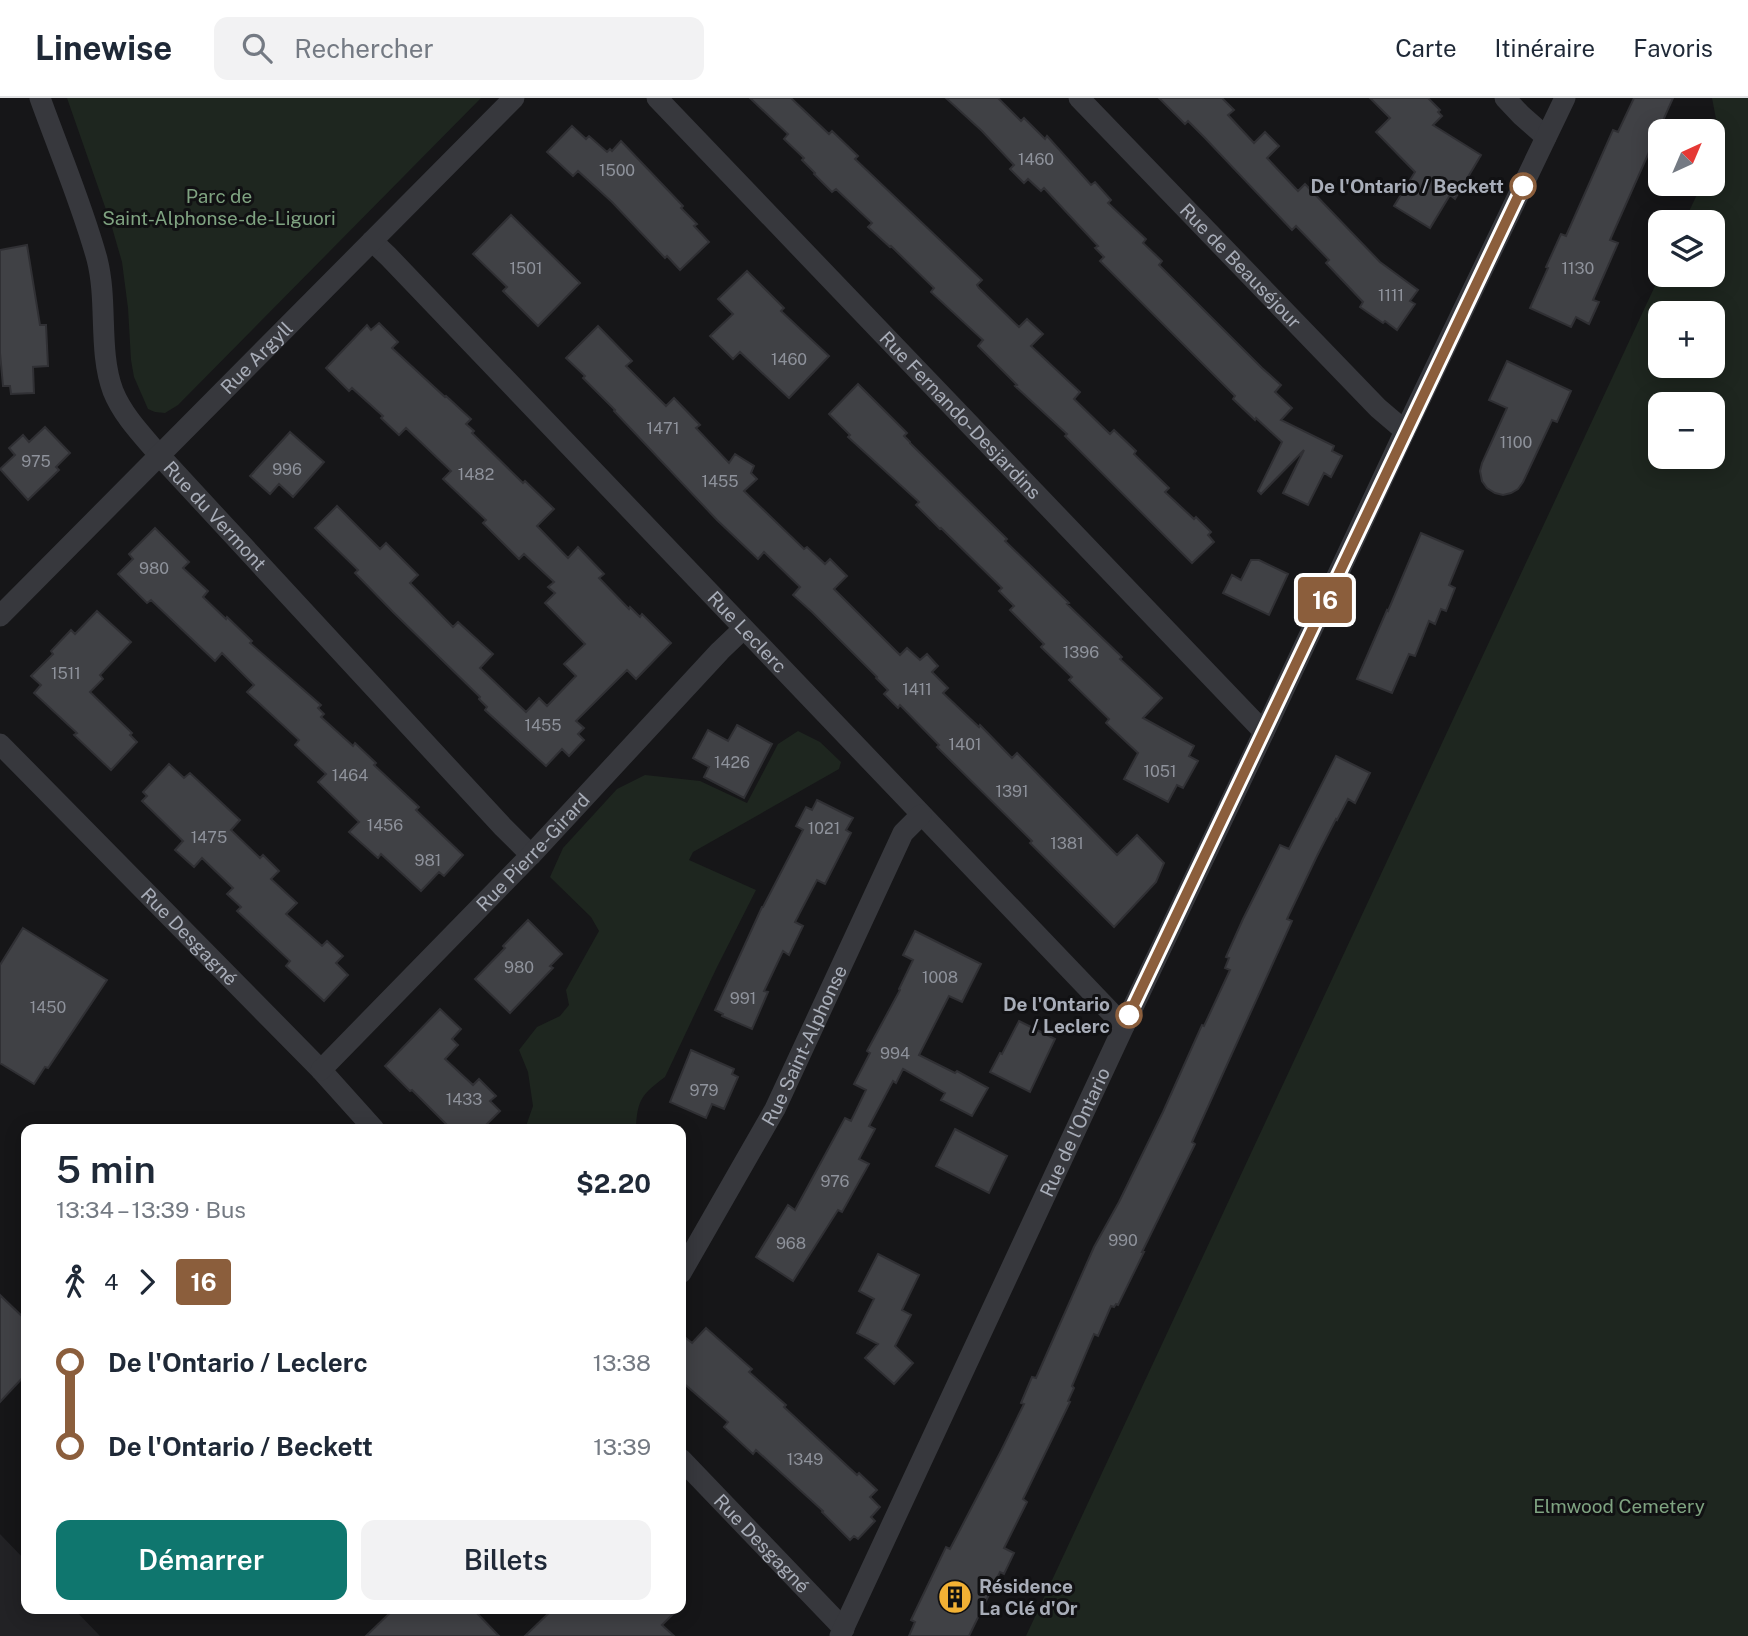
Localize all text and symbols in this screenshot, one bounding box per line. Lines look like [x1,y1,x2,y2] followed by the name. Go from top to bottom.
[214,17,704,80] search box
[35,29,172,67] text: Linewise
[238,29,276,67] icon: search
[294,33,434,64] text: Rechercher
[1395,34,1457,62] text: Carte
[1495,34,1595,62] text: Itinéraire
[1633,34,1713,62] text: Favoris
[1648,119,1726,196] north arrow
[1648,119,1725,469] map controls
[1018,150,1054,169] house number: 1460
[599,161,635,180] house number: 1500
[1510,173,1536,199] marker: De l'Ontario / Beckett
[1310,175,1504,197] place label: De l'Ontario / Beckett
[102,185,336,229] park label: Parc de Saint-Alphonse-de-Liguori
[1176,199,1306,333] street label: Rue de Beauséjour
[1648,210,1725,287] button: layers
[509,259,543,278] house number: 1501
[1562,259,1595,278] house number: 1130
[1378,286,1404,305] house number: 1111
[1648,301,1725,378] button: +
[216,317,297,398] street label: Rue Argyll
[875,327,1046,503] street label: Rue Fernando-Desjardins
[771,350,807,369] house number: 1460
[1648,392,1725,469] button: −
[646,419,680,438] house number: 1471
[1500,433,1532,452] house number: 1100
[21,452,51,471] house number: 975
[159,456,271,575] street label: Rue du Vermont
[272,460,302,479] house number: 996
[458,465,494,484] house number: 1482
[702,472,738,491] house number: 1455
[139,559,169,578] house number: 980
[1294,577,1356,623] line badge: 16
[1312,586,1338,614] text: 16
[703,587,791,677] street label: Rue Leclerc
[1063,643,1099,662] house number: 1396
[51,664,81,683] house number: 1511
[902,680,932,699] house number: 1411
[525,716,561,735] house number: 1455
[949,735,981,754] house number: 1401
[714,753,750,772] house number: 1426
[1143,762,1177,781] house number: 1051
[332,766,368,785] house number: 1464
[996,782,1029,801] house number: 1391
[472,788,594,915] street label: Rue Pierre-Girard
[367,816,403,835] house number: 1456
[808,819,840,838] house number: 1021
[191,828,227,847] house number: 1475
[1050,834,1084,853] house number: 1381
[415,851,441,870] house number: 981
[137,883,242,990] street label: Rue Desgagné
[504,958,534,977] house number: 980
[757,962,851,1130] street label: Rue Saint-Alphonse
[922,968,958,987] house number: 1008
[730,989,756,1008] house number: 991
[1003,993,1110,1037] place label: De l'Ontario / Leclerc
[30,998,66,1017] house number: 1450
[1116,1002,1142,1028] marker: De l'Ontario / Leclerc
[880,1044,910,1063] house number: 994
[1035,1064,1114,1200] street label: Rue de l'Ontario
[690,1081,719,1100] house number: 979
[446,1090,482,1109] house number: 1433
[56,1147,156,1192] text: 5 min
[576,1168,651,1199] text: $2.20
[821,1172,850,1191] house number: 976
[56,1196,246,1223] text: 13:34 – 13:39 · Bus
[1108,1231,1138,1250] house number: 990
[776,1234,806,1253] house number: 968
[56,1263,94,1301] icon: walk
[128,1263,166,1301] icon: forward
[104,1268,118,1295] text: 4
[190,1268,217,1296] text: 16
[108,1347,368,1378] text: De l'Ontario / Leclerc
[593,1349,651,1376] text: 13:38
[108,1431,373,1462] text: De l'Ontario / Beckett
[593,1433,651,1460] text: 13:39
[787,1450,823,1469] house number: 1349
[710,1490,814,1597] street label: Rue Desgagné
[1533,1495,1705,1517] park label: Elmwood Cemetery
[56,1520,347,1600] button: Démarrer
[361,1520,651,1600] button: Billets
[979,1575,1078,1619] place label: Résidence La Clé d'Or
[936,1578,974,1616] building icon: Résidence La Clé d'Or

